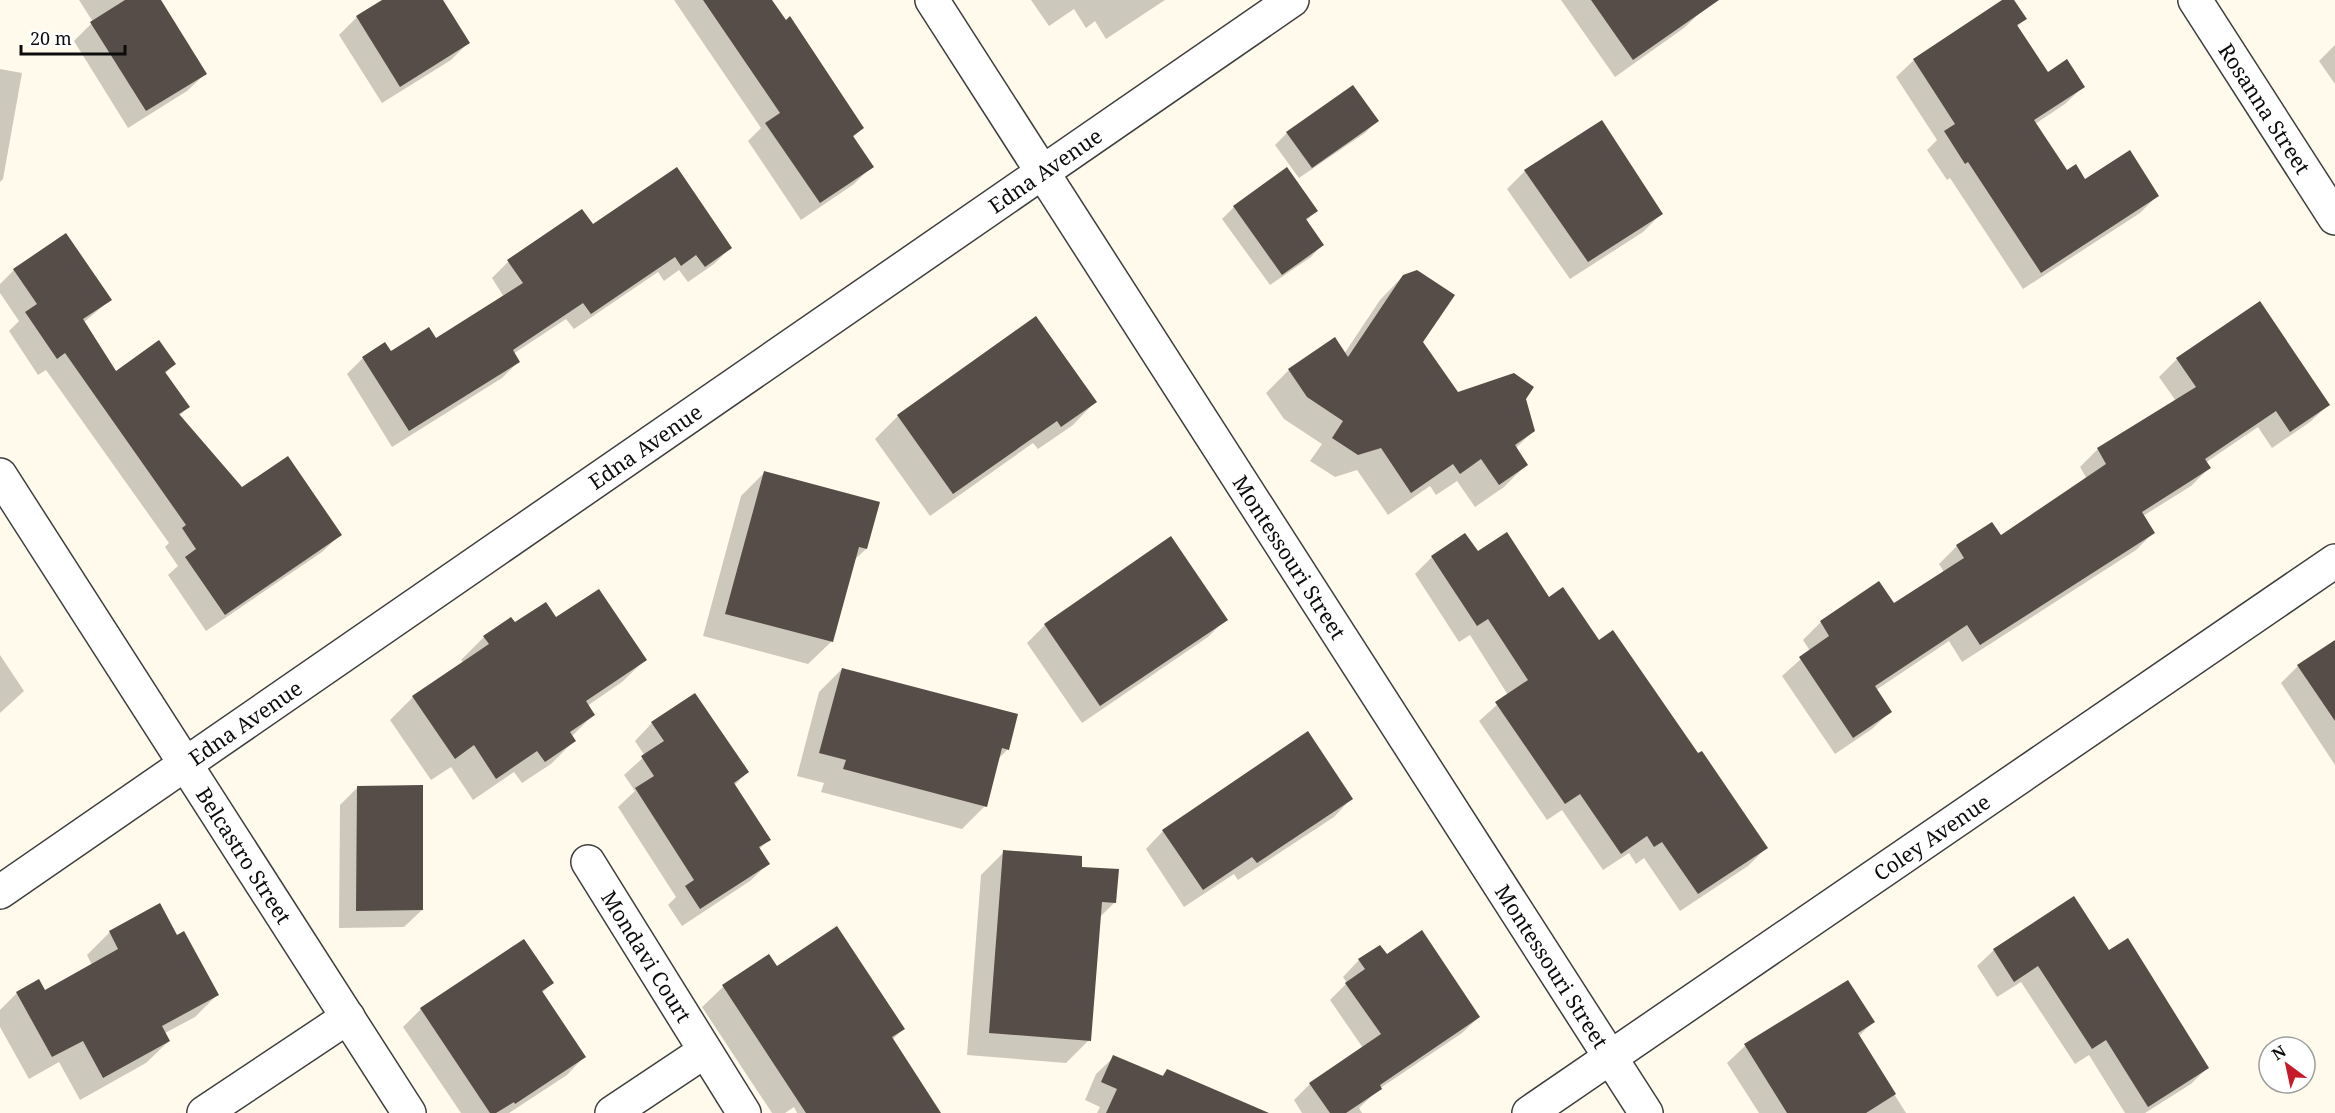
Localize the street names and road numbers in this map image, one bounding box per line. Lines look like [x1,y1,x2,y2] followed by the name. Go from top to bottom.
[2212,38,2317,179] street label: Rosanna Street
[983,121,1107,219] street label: Edna Avenue
[583,398,707,496] street label: Edna Avenue
[1227,470,1352,644] street label: Montessouri Street
[183,674,307,772] street label: Edna Avenue
[190,782,298,929] street label: Belcastro Street
[1868,787,1995,887] street label: Coley Avenue
[1489,879,1615,1053] street label: Montessouri Street
[595,885,698,1027] street label: Mondavi Court

